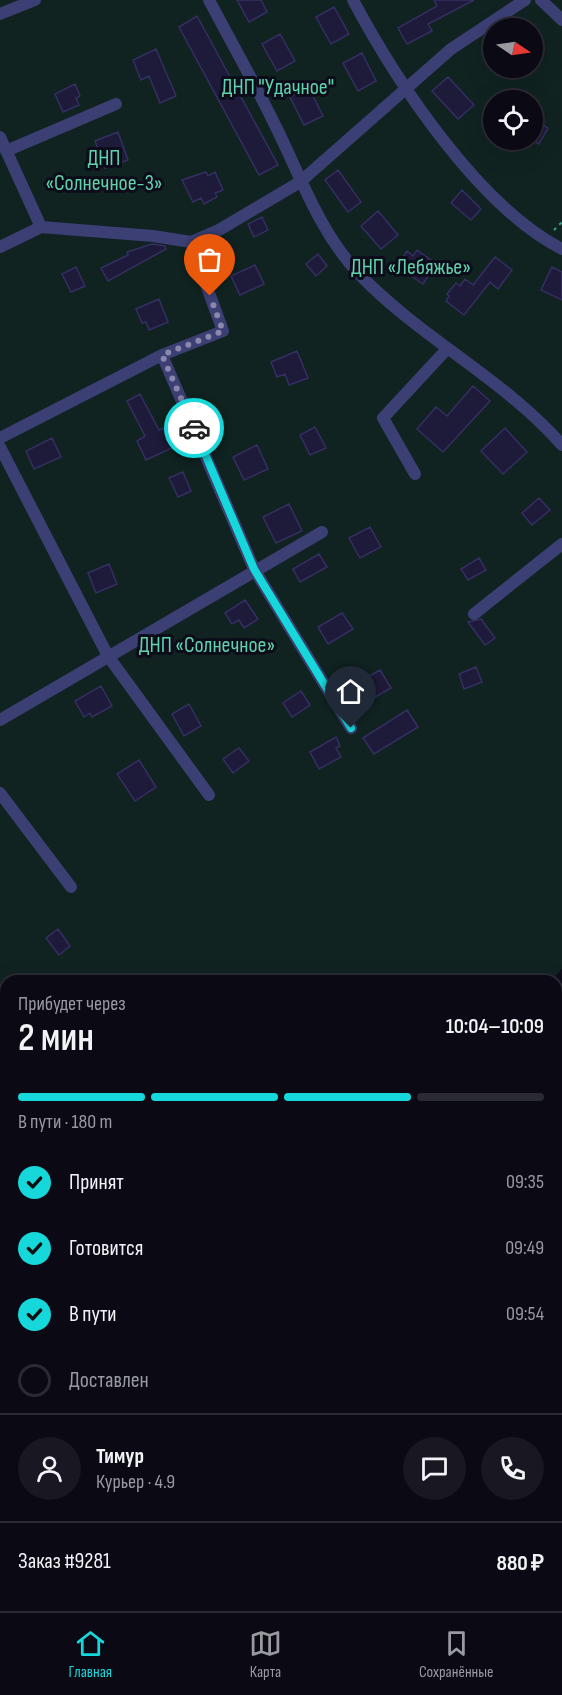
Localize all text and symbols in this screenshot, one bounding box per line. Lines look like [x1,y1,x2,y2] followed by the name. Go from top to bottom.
[483,18,543,78] north arrow
[483,18,543,150] map controls
[222,74,334,101] park label: ДНП "Удачное"
[483,90,543,150] button: locate
[45,145,163,197] park label: ДНП «Солнечное-3»
[184,234,235,296] pin
[193,243,226,276] icon: bag
[351,254,471,281] park label: ДНП «Лебяжье»
[164,398,224,458] courier
[178,412,211,445] icon: car
[139,632,275,659] park label: ДНП «Солнечное»
[325,666,376,728] pin
[334,675,367,708] icon: home
[18,992,126,1016] text: Прибудет через
[446,1013,544,1040] text: 10:04–10:09
[18,1015,94,1062] text: 2 мин
[18,1110,112,1134] text: В пути · 180 m
[18,1166,51,1199] icon: check
[69,1169,124,1196] text: Принят
[506,1170,544,1194] text: 09:35
[18,1232,51,1265] icon: check
[69,1235,143,1262] text: Готовится
[505,1236,544,1260] text: 09:49
[18,1298,51,1331] icon: check
[69,1301,117,1328] text: В пути
[506,1302,544,1326] text: 09:54
[69,1367,149,1394] text: Доставлен
[18,1437,81,1500] button: person
[403,1437,466,1500] button: chat
[481,1437,544,1500] button: phone
[96,1443,144,1470] text: Тимур
[96,1470,175,1494] text: Курьер · 4.9
[18,1548,111,1575] text: Заказ #9281
[497,1550,544,1577] text: 880 ₽
[68,1627,112,1682] tab: Главная
[249,1627,282,1682] tab: Карта
[419,1627,494,1682] tab: Сохранённые

